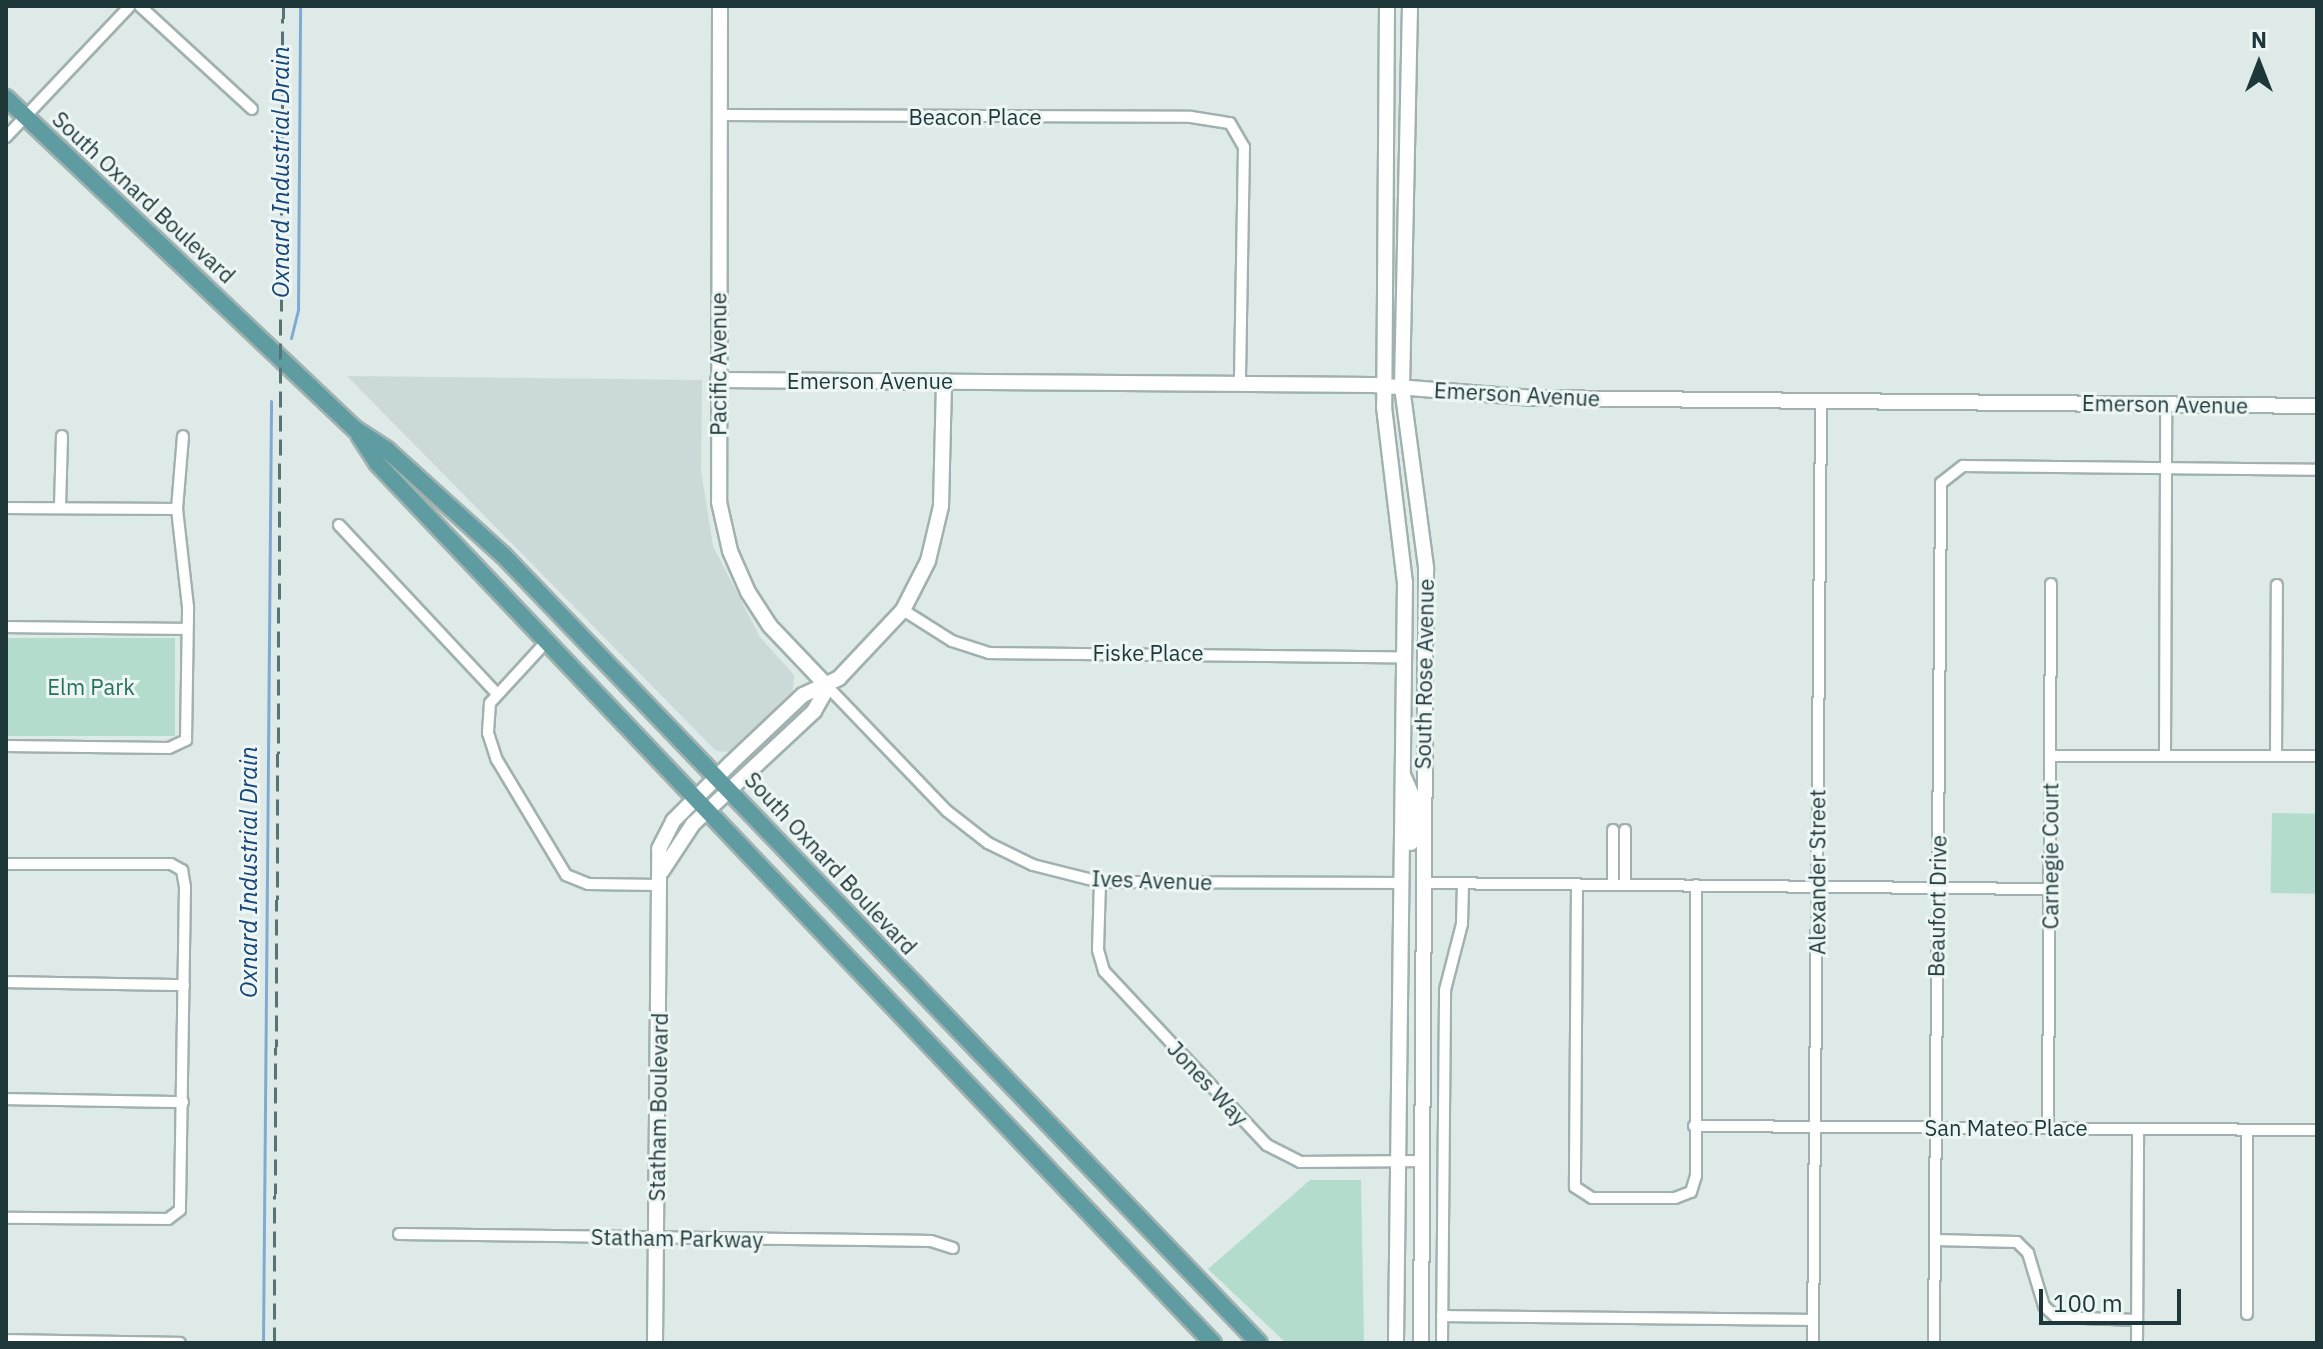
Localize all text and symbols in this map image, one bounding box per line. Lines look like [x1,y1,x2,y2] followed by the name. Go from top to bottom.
[2219,24,2299,104] north arrow
[2251,25,2267,54] text: N
[267,46,295,298] water label: Oxnard Industrial Drain
[908,104,1042,130] street label: Beacon Place
[47,105,241,289] street label: South Oxnard Boulevard
[705,292,731,436] street label: Pacific Avenue
[787,368,953,394] street label: Emerson Avenue
[1433,376,1601,412] street label: Emerson Avenue
[2082,389,2248,419] street label: Emerson Avenue
[1409,579,1439,769] street label: South Rose Avenue
[1092,640,1204,666] street label: Fiske Place
[47,674,135,700] park label: Elm Park
[235,746,263,998] water label: Oxnard Industrial Drain
[739,766,923,960] street label: South Oxnard Boulevard
[2037,783,2063,929] street label: Carnegie Court
[1804,789,1830,955] street label: Alexander Street
[1923,835,1951,977] street label: Beaufort Drive
[1091,865,1213,895] street label: Ives Avenue
[643,1012,673,1202] street label: Statham Boulevard
[1162,1035,1254,1131] street label: Jones Way
[1924,1115,2088,1141] street label: San Mateo Place
[591,1223,763,1253] street label: Statham Parkway
[2043,1273,2185,1323] scale bar
[2053,1287,2123,1319] text: 100 m

